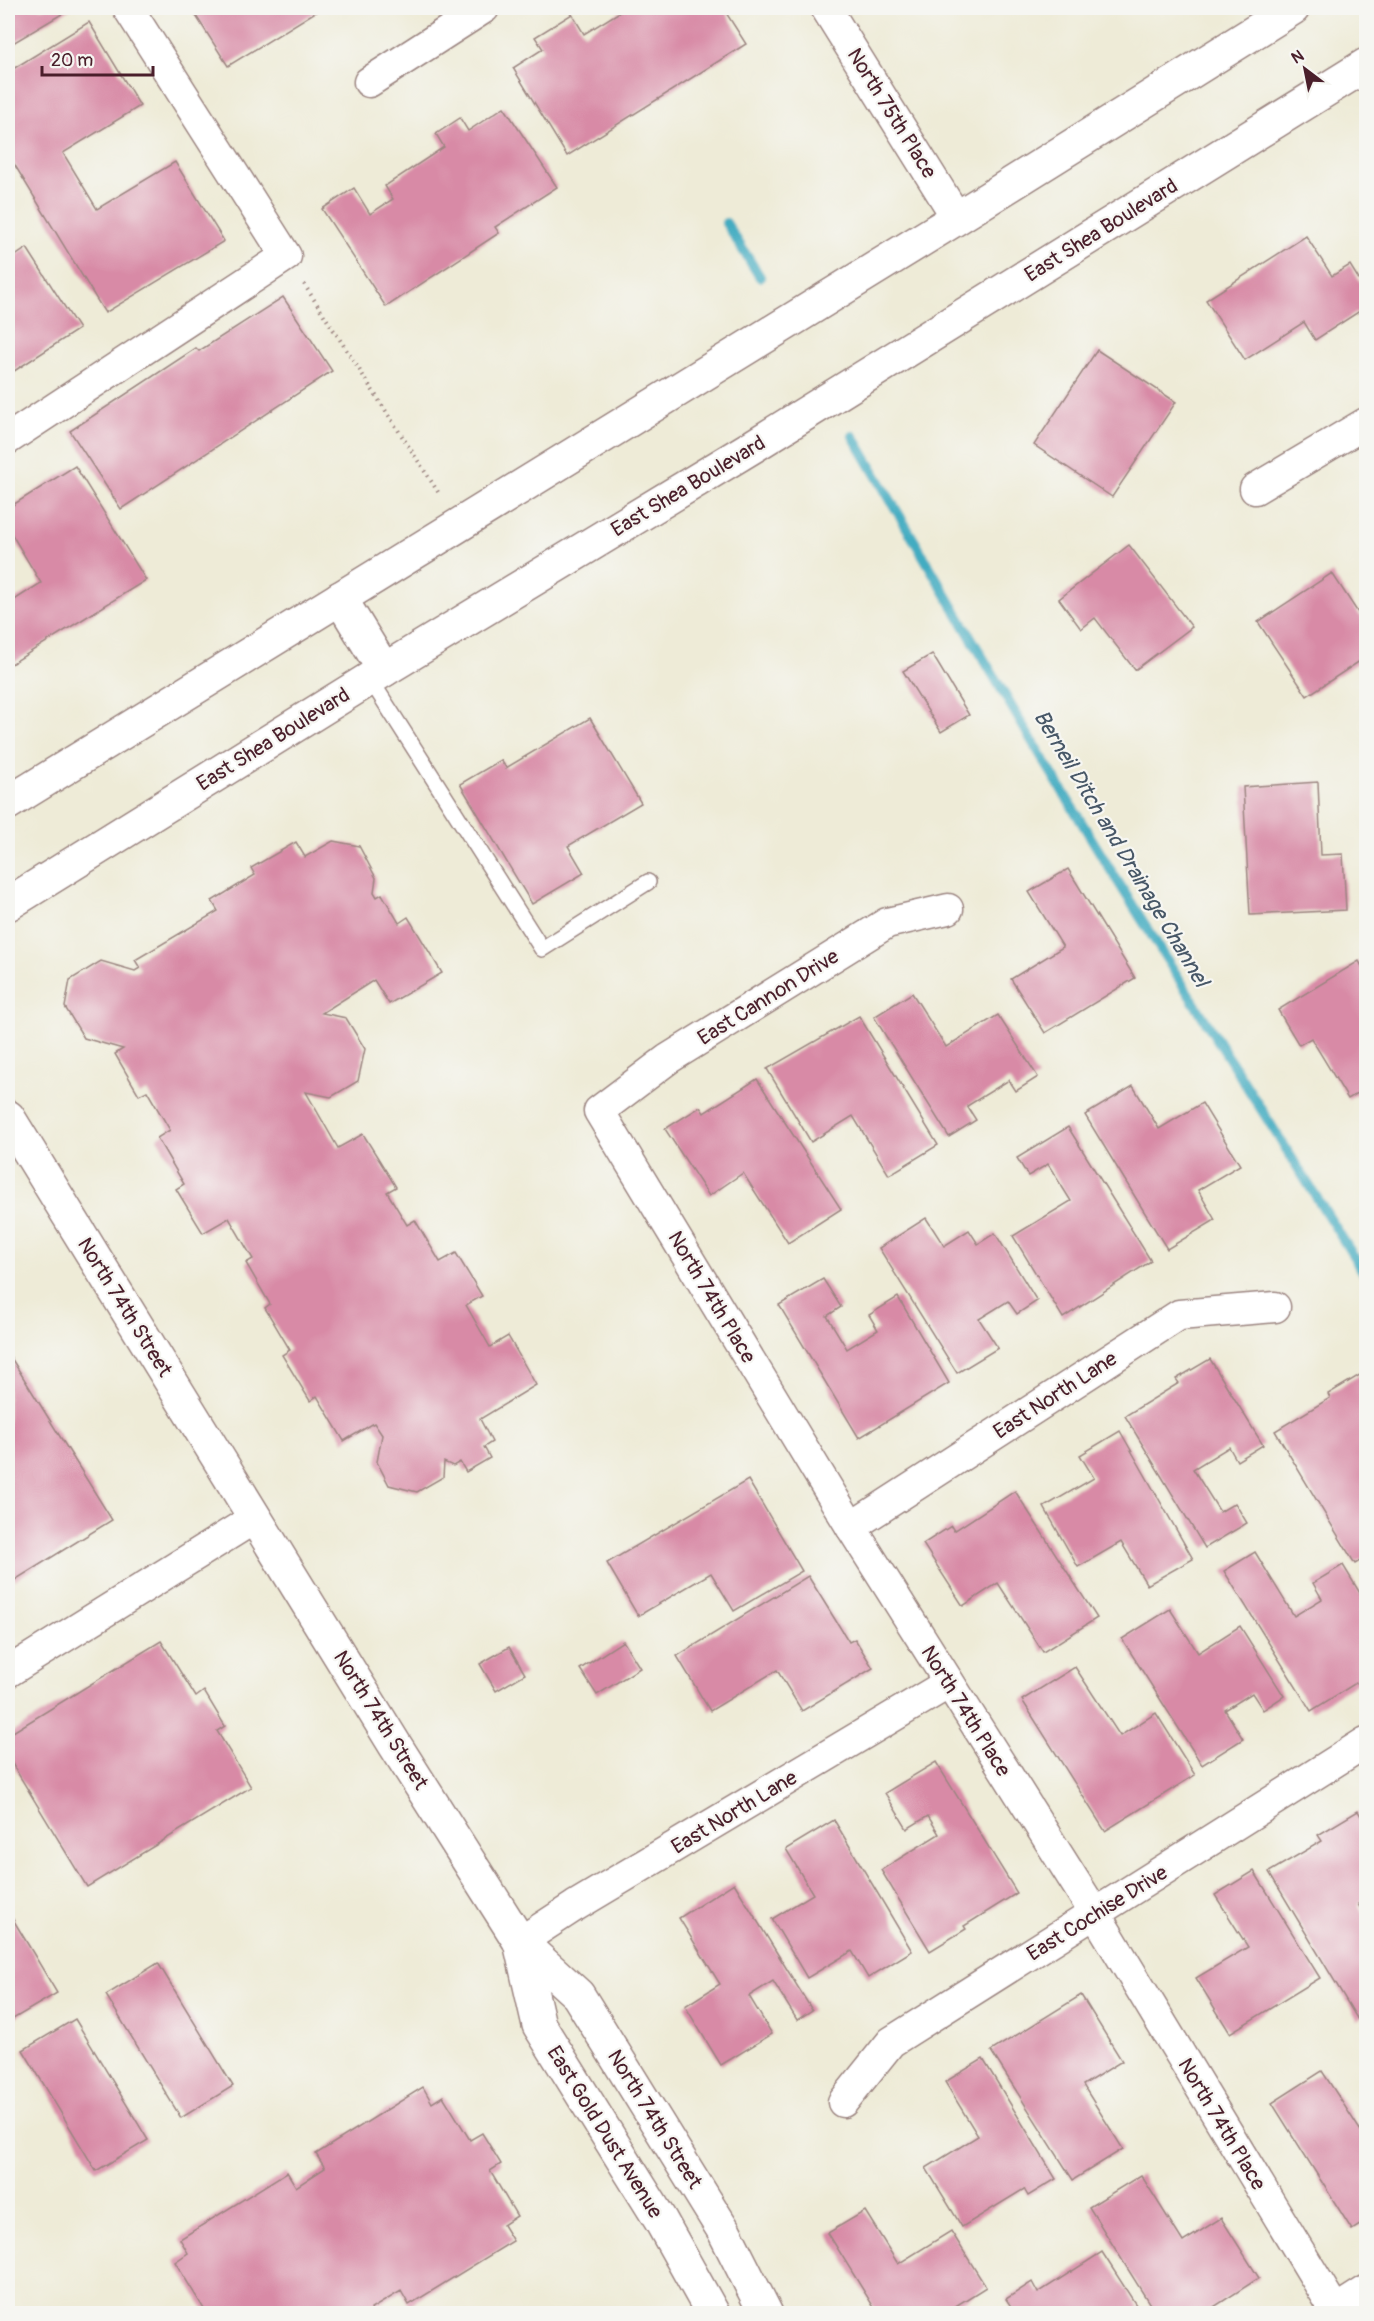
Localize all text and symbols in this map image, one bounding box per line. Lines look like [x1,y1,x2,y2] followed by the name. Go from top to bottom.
[42,39,153,77] scale bar
[1275,39,1335,99] north arrow
[841,43,943,184] street label: North 75th Place
[1288,46,1308,68] text: N
[51,49,93,72] text: 20 m
[1020,172,1183,288] street label: East Shea Boulevard
[606,430,770,543] street label: East Shea Boulevard
[192,681,355,797] street label: East Shea Boulevard
[1027,705,1217,994] water label: Berneil Ditch and Drainage Channel
[693,943,845,1052] street label: East Cannon Drive
[662,1226,762,1369] street label: North 74th Place
[71,1233,178,1382] street label: North 74th Street
[988,1345,1123,1445] street label: East North Lane
[915,1641,1017,1782] street label: North 74th Place
[327,1646,434,1795] street label: North 74th Street
[666,1764,803,1861] street label: East North Lane
[1022,1859,1173,1968] street label: East Cochise Drive
[541,2041,669,2224] street label: East Gold Dust Avenue
[601,2045,708,2194] street label: North 74th Street
[1172,2053,1272,2196] street label: North 74th Place

